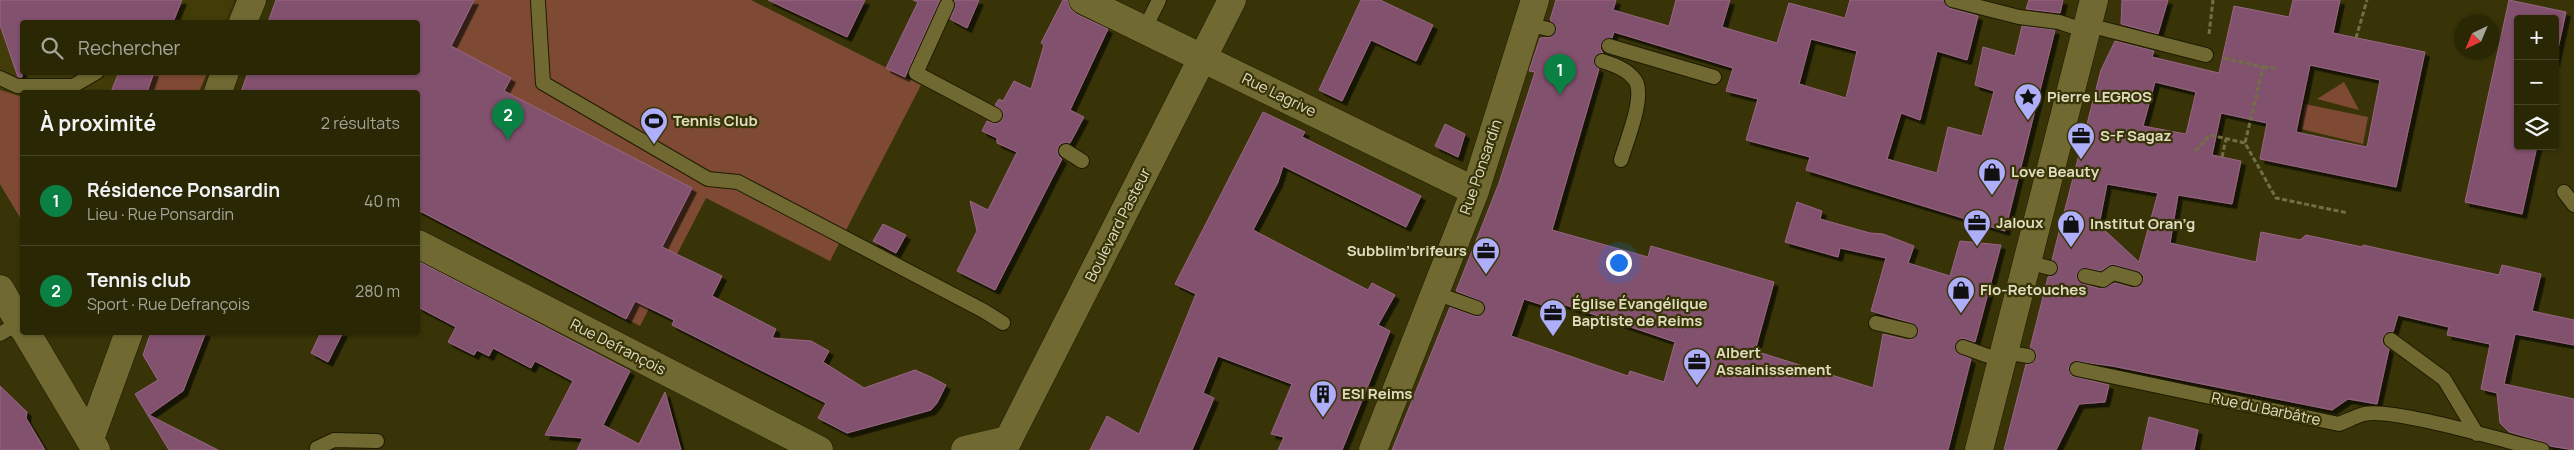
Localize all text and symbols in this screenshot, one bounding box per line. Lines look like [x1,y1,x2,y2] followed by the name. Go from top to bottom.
[2454,15,2499,60] north arrow
[2514,15,2559,150] map controls
[2514,15,2559,60] button: +
[20,20,420,75] search box
[38,34,66,62] icon: search
[78,35,180,61] text: Rechercher
[1544,54,1576,95] pin: 1
[2514,60,2559,105] button: −
[1239,68,1320,122] street label: Rue Lagrive
[2013,82,2043,121] place icon: Pierre LEGROS
[2047,86,2152,107] place label: Pierre LEGROS
[492,99,524,140] pin: 2
[2514,105,2559,150] button: layers
[639,106,669,145] sports icon: Tennis Club
[40,109,156,137] text: À proximité
[673,110,758,131] place label: Tennis Club
[321,112,400,134] text: 2 résultats
[1454,116,1507,217] street label: Rue Ponsardin
[2066,121,2096,160] office icon: S-F Sagaz
[2100,125,2171,146] place label: S-F Sagaz
[1977,157,2007,196] shop icon: Love Beauty
[2011,161,2100,182] place label: Love Beauty
[1080,164,1156,285] street label: Boulevard Pasteur
[87,177,280,203] text: Résidence Ponsardin
[52,190,60,212] text: 1
[364,190,400,212] text: 40 m
[87,203,234,225] text: Lieu · Rue Ponsardin
[1962,208,1992,247] office icon: Jaloux
[2056,209,2086,248] shop icon: Institut Oran’g
[1996,212,2044,233] place label: Jaloux
[2090,213,2195,234] place label: Institut Oran’g
[1471,236,1501,275] office icon: Subblim’brifeurs
[1347,240,1467,261] place label: Subblim’brifeurs
[1606,250,1632,276] your location
[87,267,191,293] text: Tennis club
[1946,275,1976,314] shop icon: Flo-Retouches
[1980,279,2086,300] place label: Flo-Retouches
[51,280,61,302] text: 2
[355,280,400,302] text: 280 m
[87,293,250,315] text: Sport · Rue Defrançois
[1572,293,1708,331] place label: Église Évangélique Baptiste de Reims
[1538,298,1568,337] office icon: Église Évangélique Baptiste de Reims
[567,313,670,380] street label: Rue Defrançois
[1716,342,1832,380] place label: Albert Assainissement
[1682,347,1712,386] office icon: Albert Assainissement
[1308,379,1338,418] building icon: ESI Reims
[1342,383,1413,404] place label: ESI Reims
[2210,387,2323,430] street label: Rue du Barbâtre

